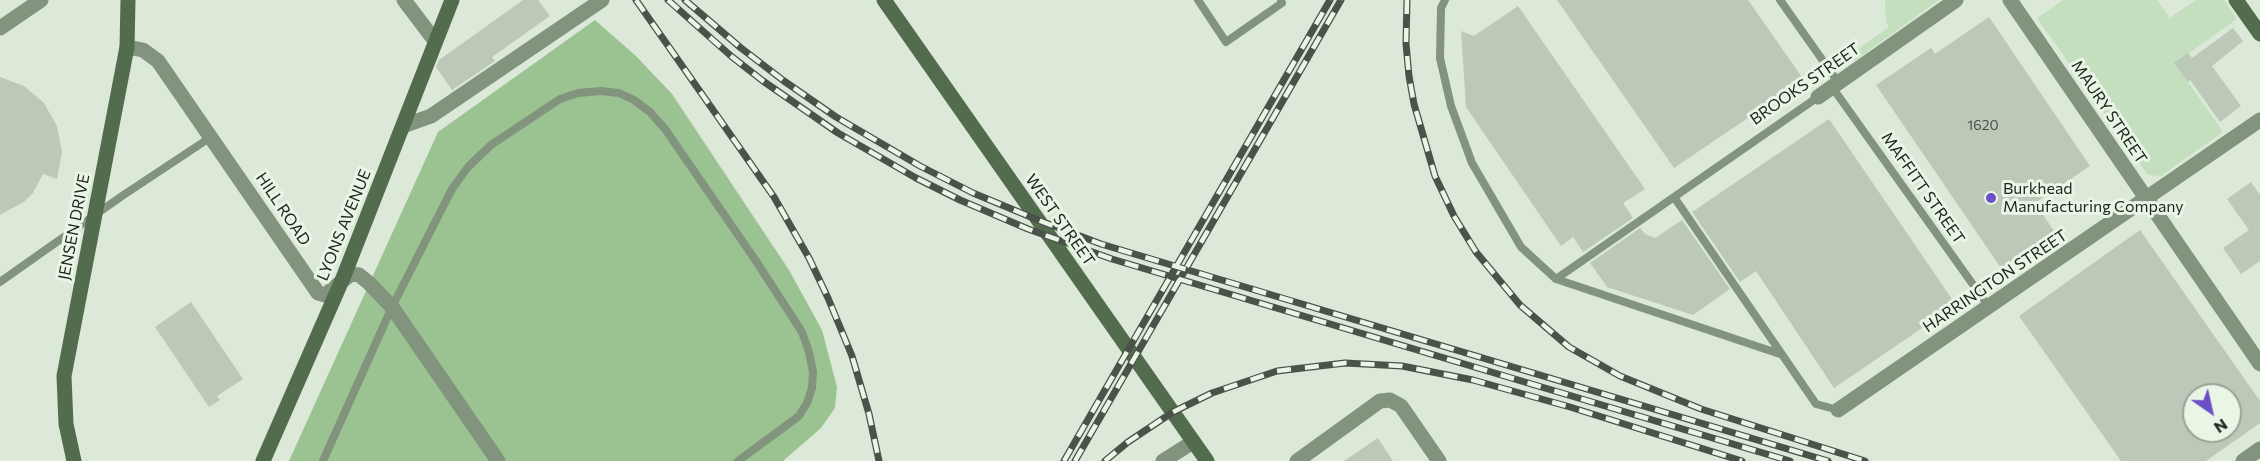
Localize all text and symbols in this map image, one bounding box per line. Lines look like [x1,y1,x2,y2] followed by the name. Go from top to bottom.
[1746,39,1864,129] street label: BROOKS STREET
[2067,57,2151,167] street label: MAURY STREET
[1967,117,1999,133] house number: 1620
[1877,128,1969,248] street label: MAFFITT STREET
[313,167,375,283] street label: LYONS AVENUE
[252,169,314,249] street label: HILL ROAD
[1021,170,1099,270] street label: WEST STREET
[54,172,94,282] street label: JENSEN DRIVE
[2003,179,2184,217] place label: Burkhead Manufacturing Company
[1984,191,1998,205] marker: Burkhead Manufacturing Company
[1919,226,2071,336] street label: HARRINGTON STREET
[2182,383,2242,443] north arrow
[2211,415,2232,438] text: N

